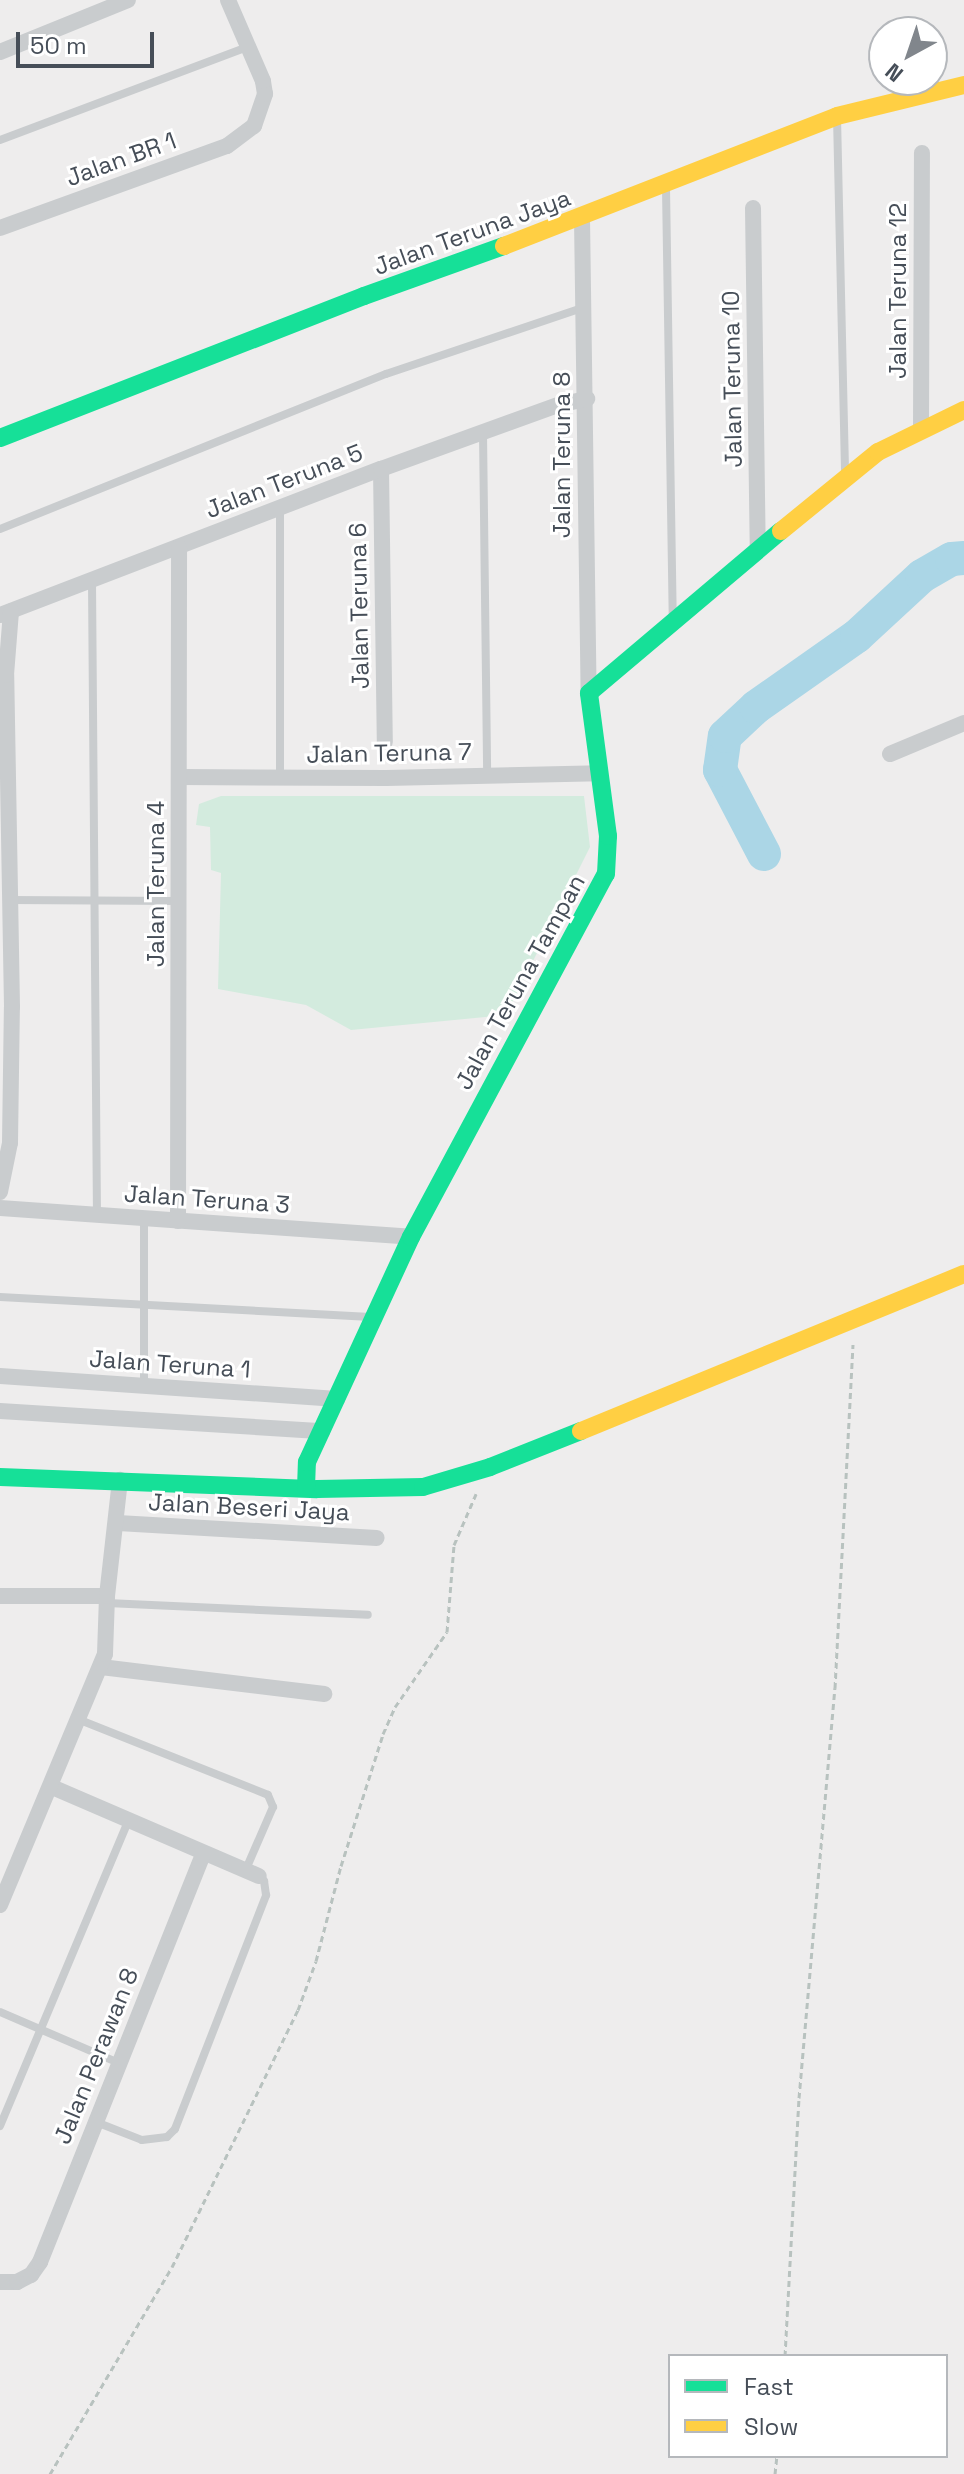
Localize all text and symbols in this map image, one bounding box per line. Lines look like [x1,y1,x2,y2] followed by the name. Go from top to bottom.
[20,16,158,66] scale bar
[868,16,948,96] north arrow
[30,30,87,61] text: 50 m
[879,57,909,88] text: N
[62,126,180,192] street label: Jalan BR 1
[369,183,575,281] street label: Jalan Teruna Jaya
[884,203,912,379] street label: Jalan Teruna 12
[716,290,748,468] street label: Jalan Teruna 10
[548,371,576,539] street label: Jalan Teruna 8
[201,438,367,524] street label: Jalan Teruna 5
[343,522,375,690] street label: Jalan Teruna 6
[306,737,472,769] street label: Jalan Teruna 7
[142,800,170,968] street label: Jalan Teruna 4
[449,869,591,1095] street label: Jalan Teruna Tampan
[123,1179,291,1219] street label: Jalan Teruna 3
[88,1344,252,1384] street label: Jalan Teruna 1
[148,1487,350,1527] street label: Jalan Beseri Jaya
[48,1964,144,2148] street label: Jalan Perawan 8
[668,2354,948,2458] legend
[744,2371,794,2402] text: Fast
[744,2411,798,2442] text: Slow

